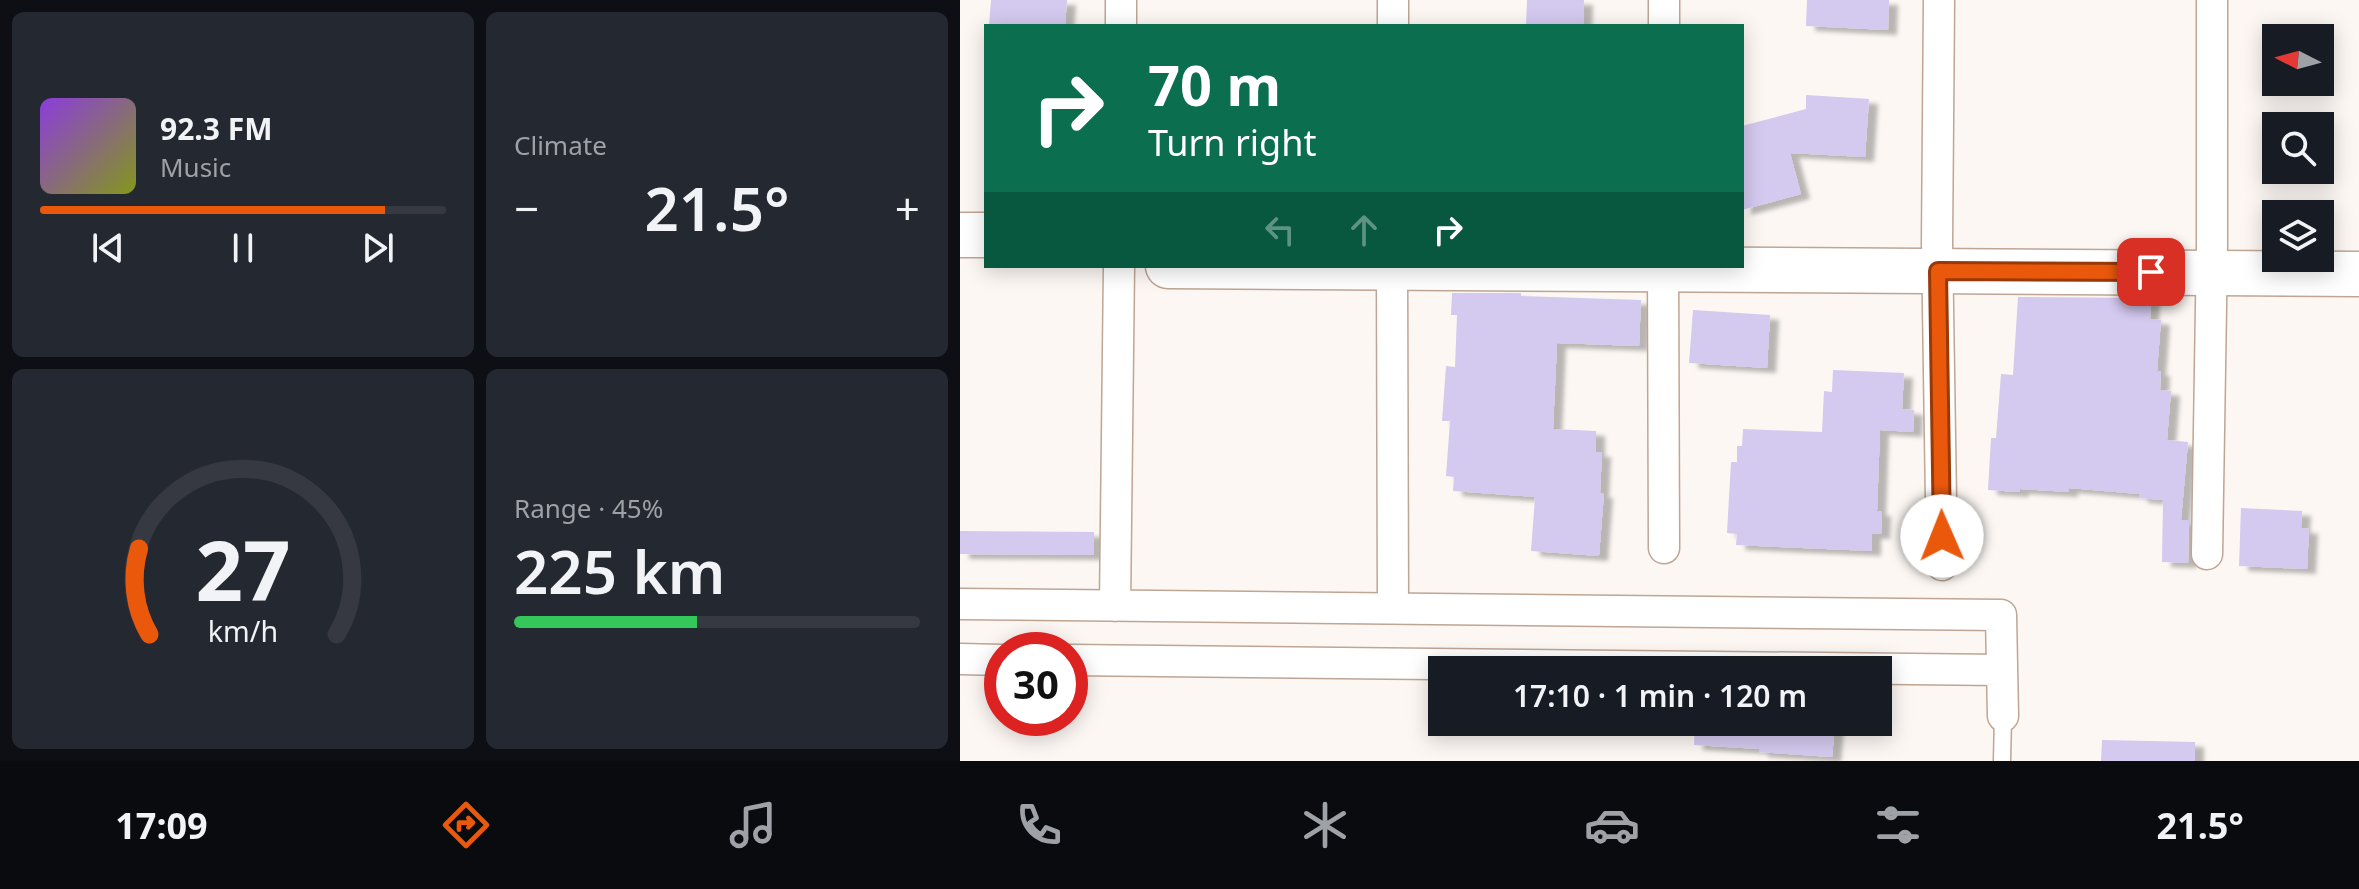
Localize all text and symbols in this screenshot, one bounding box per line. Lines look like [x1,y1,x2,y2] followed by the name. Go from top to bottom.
[2262,24,2334,96] north arrow
[2262,24,2334,272] map controls
[1148,46,1281,122] text: 70 m
[1016,56,1120,160] icon: right
[160,108,272,149] text: 92.3 FM
[2262,112,2334,184] button: search
[1148,118,1316,167] text: Turn right
[514,127,607,163] text: Climate
[160,149,231,185] text: Music
[644,167,790,249] text: 21.5°
[514,178,539,238] text: −
[895,178,920,238] text: +
[2262,200,2334,272] button: layers
[1258,208,1302,252] icon: left
[1342,208,1386,252] icon: ahead
[1426,208,1470,252] icon: right
[86,226,130,270] icon: previous
[221,226,265,270] icon: pause
[356,226,400,270] icon: next
[2117,238,2185,306] pin
[2129,250,2173,294] icon: arrive
[514,490,663,526] text: Range · 45%
[1900,494,1984,578] position arrow
[195,511,291,624] text: 27
[514,530,725,612] text: 225 km
[208,611,278,650] text: km/h
[984,632,1088,736] speed limit sign: 30
[1513,675,1807,716] text: 17:10 · 1 min · 120 m
[438,797,494,853] icon: directions
[725,797,781,853] icon: music
[1011,797,1067,853] icon: phone
[1297,797,1353,853] icon: climate
[1584,797,1640,853] icon: car
[1870,797,1926,853] icon: filters
[115,801,208,850] text: 17:09
[2157,801,2244,850] text: 21.5°

